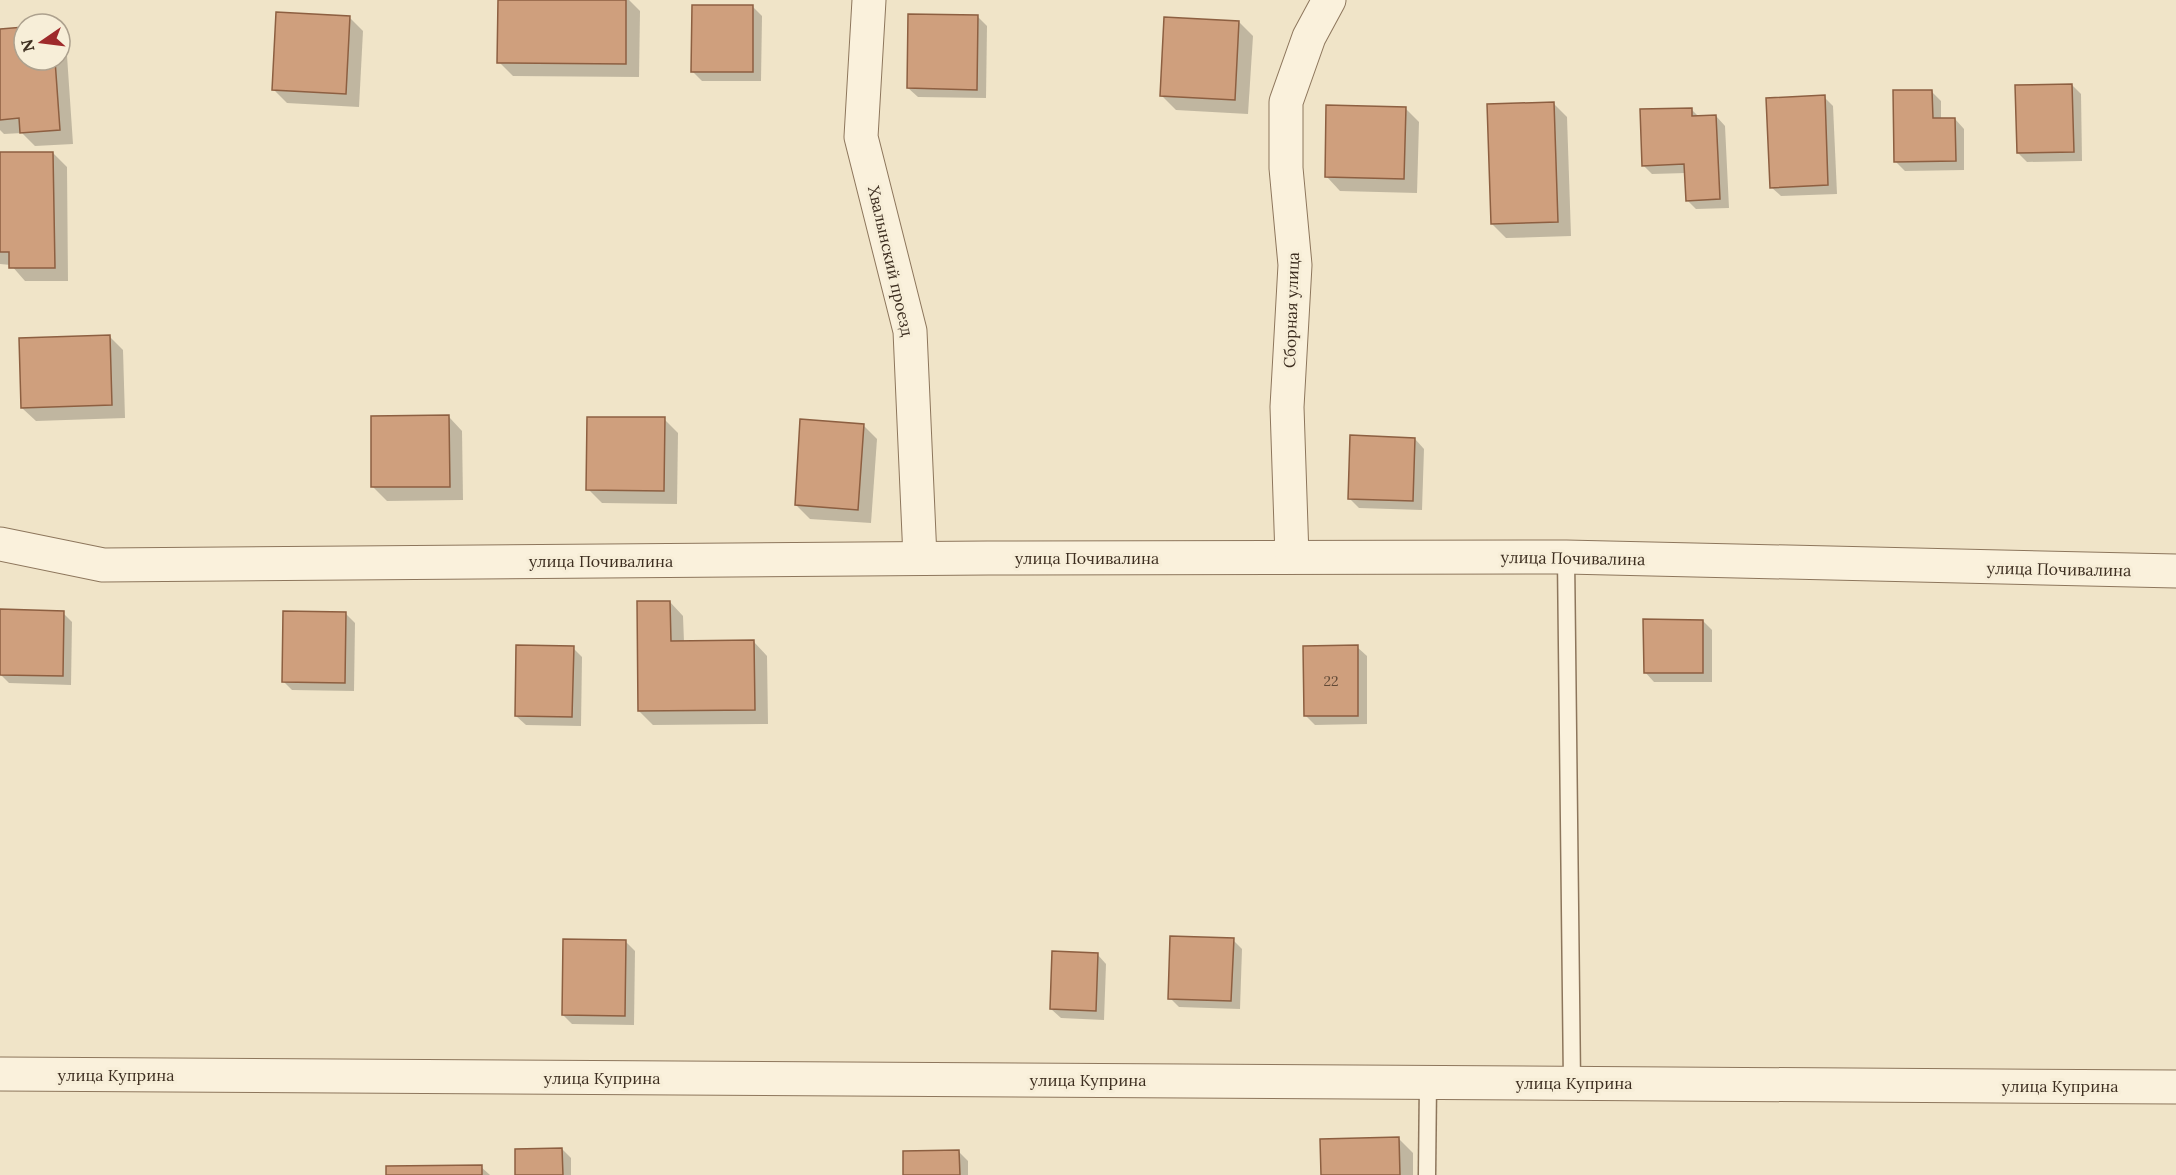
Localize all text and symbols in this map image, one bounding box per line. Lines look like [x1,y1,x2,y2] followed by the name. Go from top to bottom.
[12,12,72,72] north arrow
[16,37,39,54] text: N
[864,184,918,339] street label: Хвалынский проезд
[1279,252,1303,368] street label: Сборная улица
[1500,547,1646,569] street label: улица Почивалина
[1015,548,1159,568] street label: улица Почивалина
[529,551,673,571] street label: улица Почивалина
[1986,558,2132,580] street label: улица Почивалина
[1323,672,1339,690] house number: 22
[58,1065,174,1085] street label: улица Куприна
[544,1068,660,1088] street label: улица Куприна
[1030,1070,1146,1090] street label: улица Куприна
[1516,1073,1632,1093] street label: улица Куприна
[2002,1076,2118,1096] street label: улица Куприна

